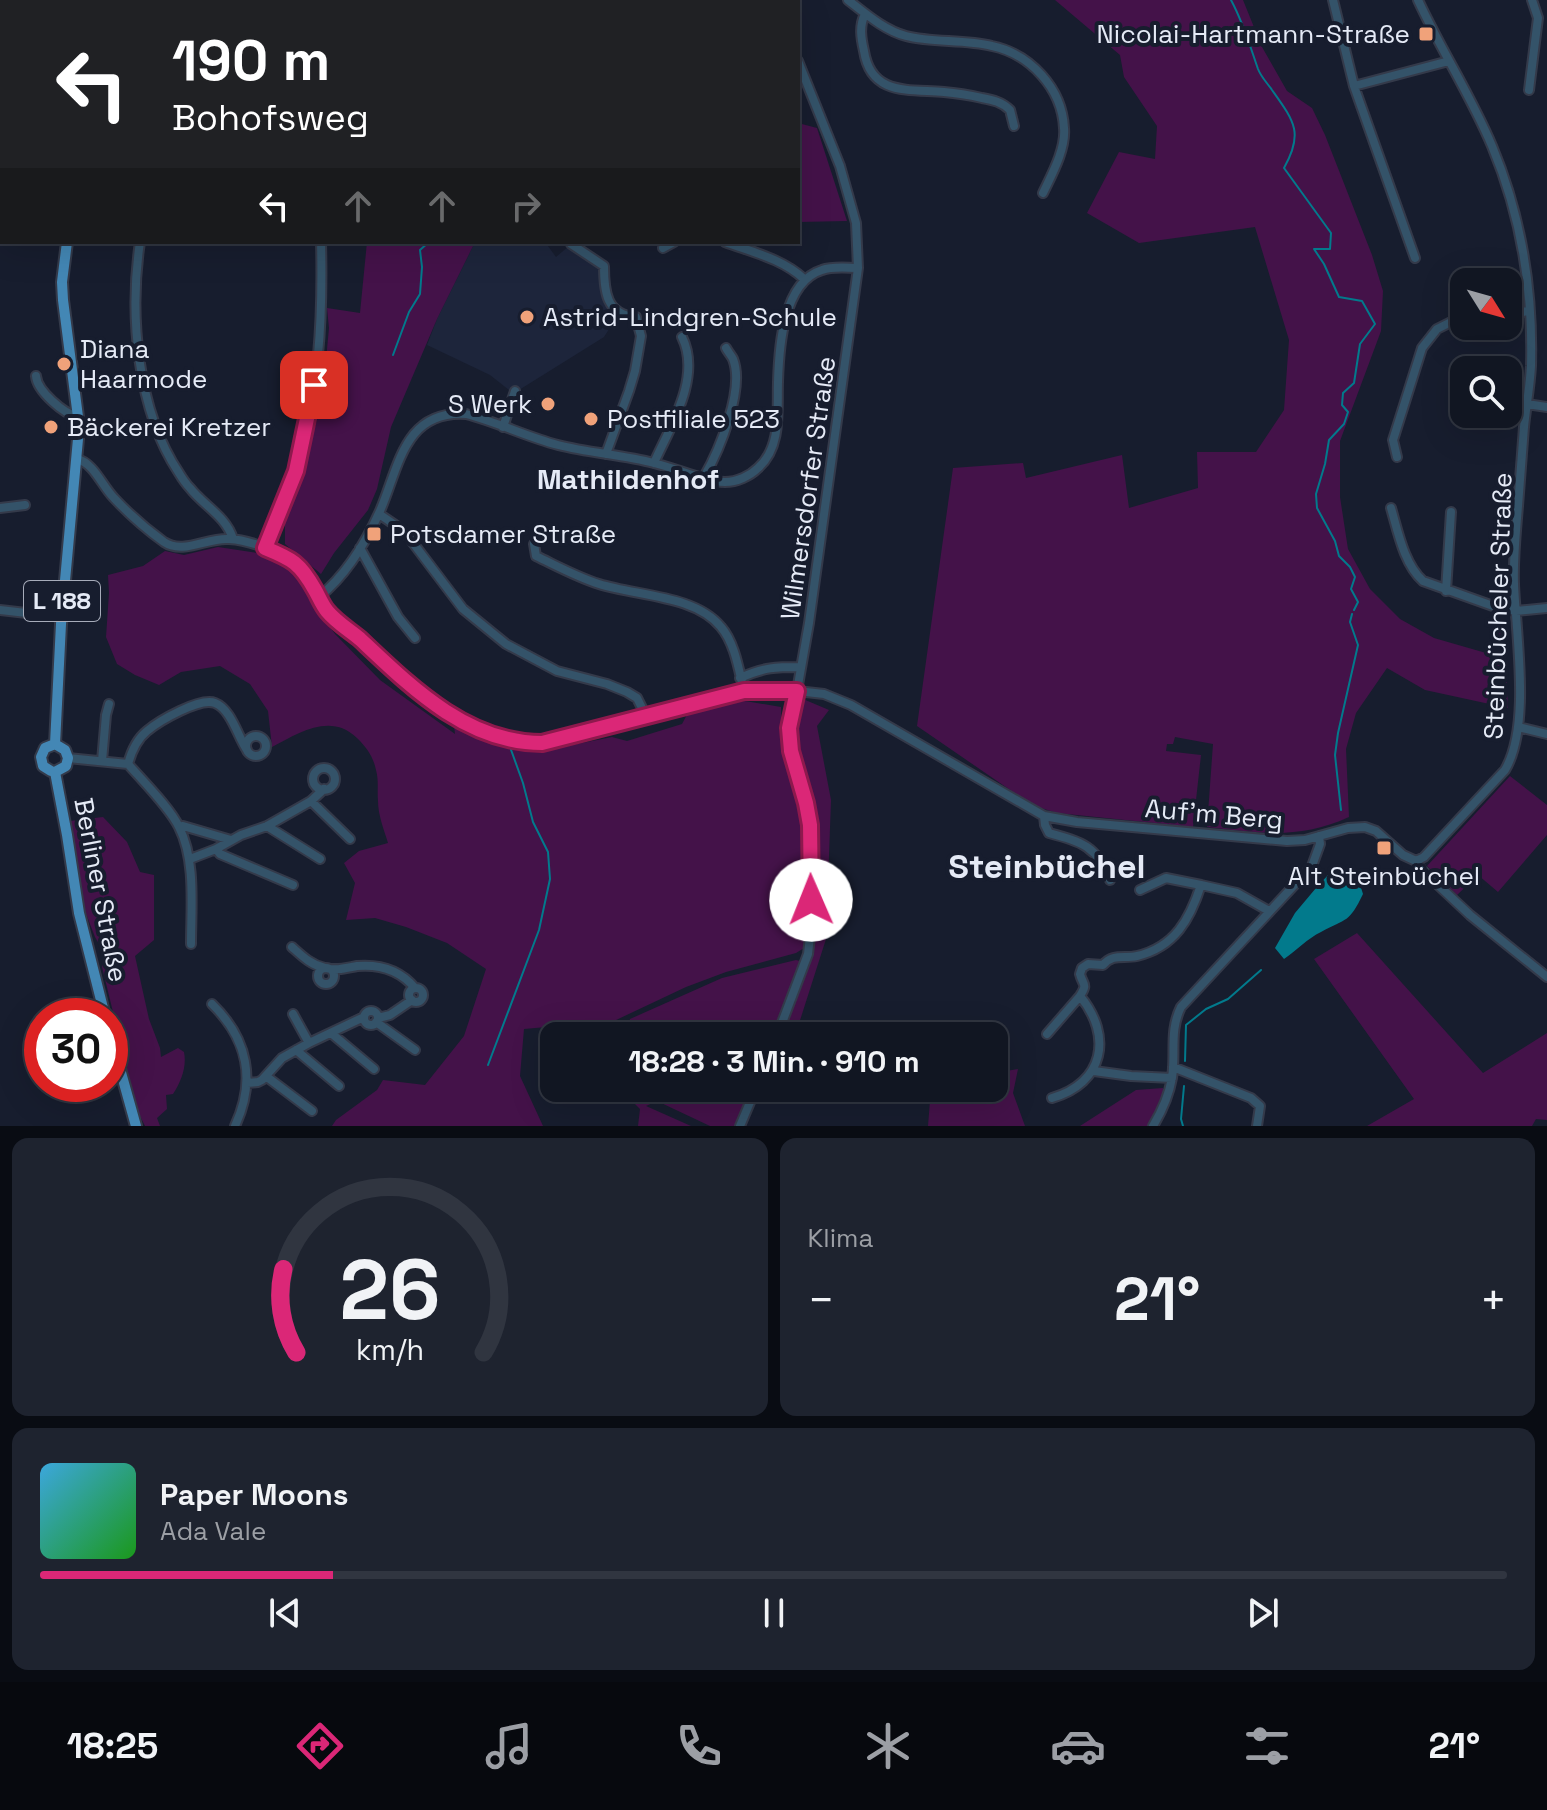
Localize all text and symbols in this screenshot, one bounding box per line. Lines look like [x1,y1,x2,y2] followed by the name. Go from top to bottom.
[1097,17,1410,51] place label: Nicolai-Hartmann-Straße
[172,25,330,96] text: 190 m
[1417,25,1435,43] marker: Nicolai-Hartmann-Straße
[40,32,144,136] icon: left
[172,95,369,141] text: Bohofsweg
[252,184,296,228] icon: left
[336,184,380,228] icon: ahead
[420,184,464,228] icon: ahead
[504,184,548,228] icon: right
[1450,268,1522,340] north arrow
[1450,268,1522,428] map controls
[543,300,837,334] place label: Astrid-Lindgren-Schule
[518,308,536,326] marker: Astrid-Lindgren-Schule
[80,332,207,396] place label: Diana Haarmode
[280,351,348,419] pin
[773,354,843,622] street label: Wilmersdorfer Straße
[55,355,73,373] marker: Diana Haarmode
[1450,356,1522,428] button: search
[292,363,336,407] icon: arrive
[448,387,532,421] place label: S Werk
[539,395,557,413] marker: S Werk
[607,402,780,436] place label: Postfiliale 523
[67,410,271,444] place label: Bäckerei Kretzer
[582,410,600,428] marker: Postfiliale 523
[42,418,60,436] marker: Bäckerei Kretzer
[537,461,719,497] district label: Mathildenhof
[1476,472,1520,740] street label: Steinbücheler Straße
[390,517,616,551] place label: Potsdamer Straße
[365,525,383,543] marker: Potsdamer Straße
[24,581,100,621] road number: L 188
[1144,791,1284,837] street label: Auf'm Berg
[66,795,136,985] street label: Berliner Straße
[1375,839,1393,857] marker: Alt Steinbüchel
[948,845,1146,888] district label: Steinbüchel
[769,858,853,942] position arrow
[1288,859,1480,893] place label: Alt Steinbüchel
[24,998,128,1102] speed limit sign: 30
[628,1042,920,1081] text: 18:28 · 3 Min. · 910 m
[808,1221,873,1255] text: Klima
[339,1237,440,1343] text: 26
[1114,1261,1200,1338] text: 21°
[808,1272,835,1328] text: −
[1480,1272,1507,1328] text: +
[356,1332,424,1368] text: km/h
[160,1475,349,1514] text: Paper Moons
[160,1514,266,1548] text: Ada Vale
[263,1591,307,1635] icon: previous
[752,1591,796,1635] icon: pause
[1241,1591,1285,1635] icon: next
[292,1718,348,1774] icon: directions
[481,1718,537,1774] icon: music
[671,1718,727,1774] icon: phone
[860,1718,916,1774] icon: climate
[1050,1718,1106,1774] icon: car
[1239,1718,1295,1774] icon: filters
[67,1723,158,1769] text: 18:25
[1428,1723,1480,1769] text: 21°

